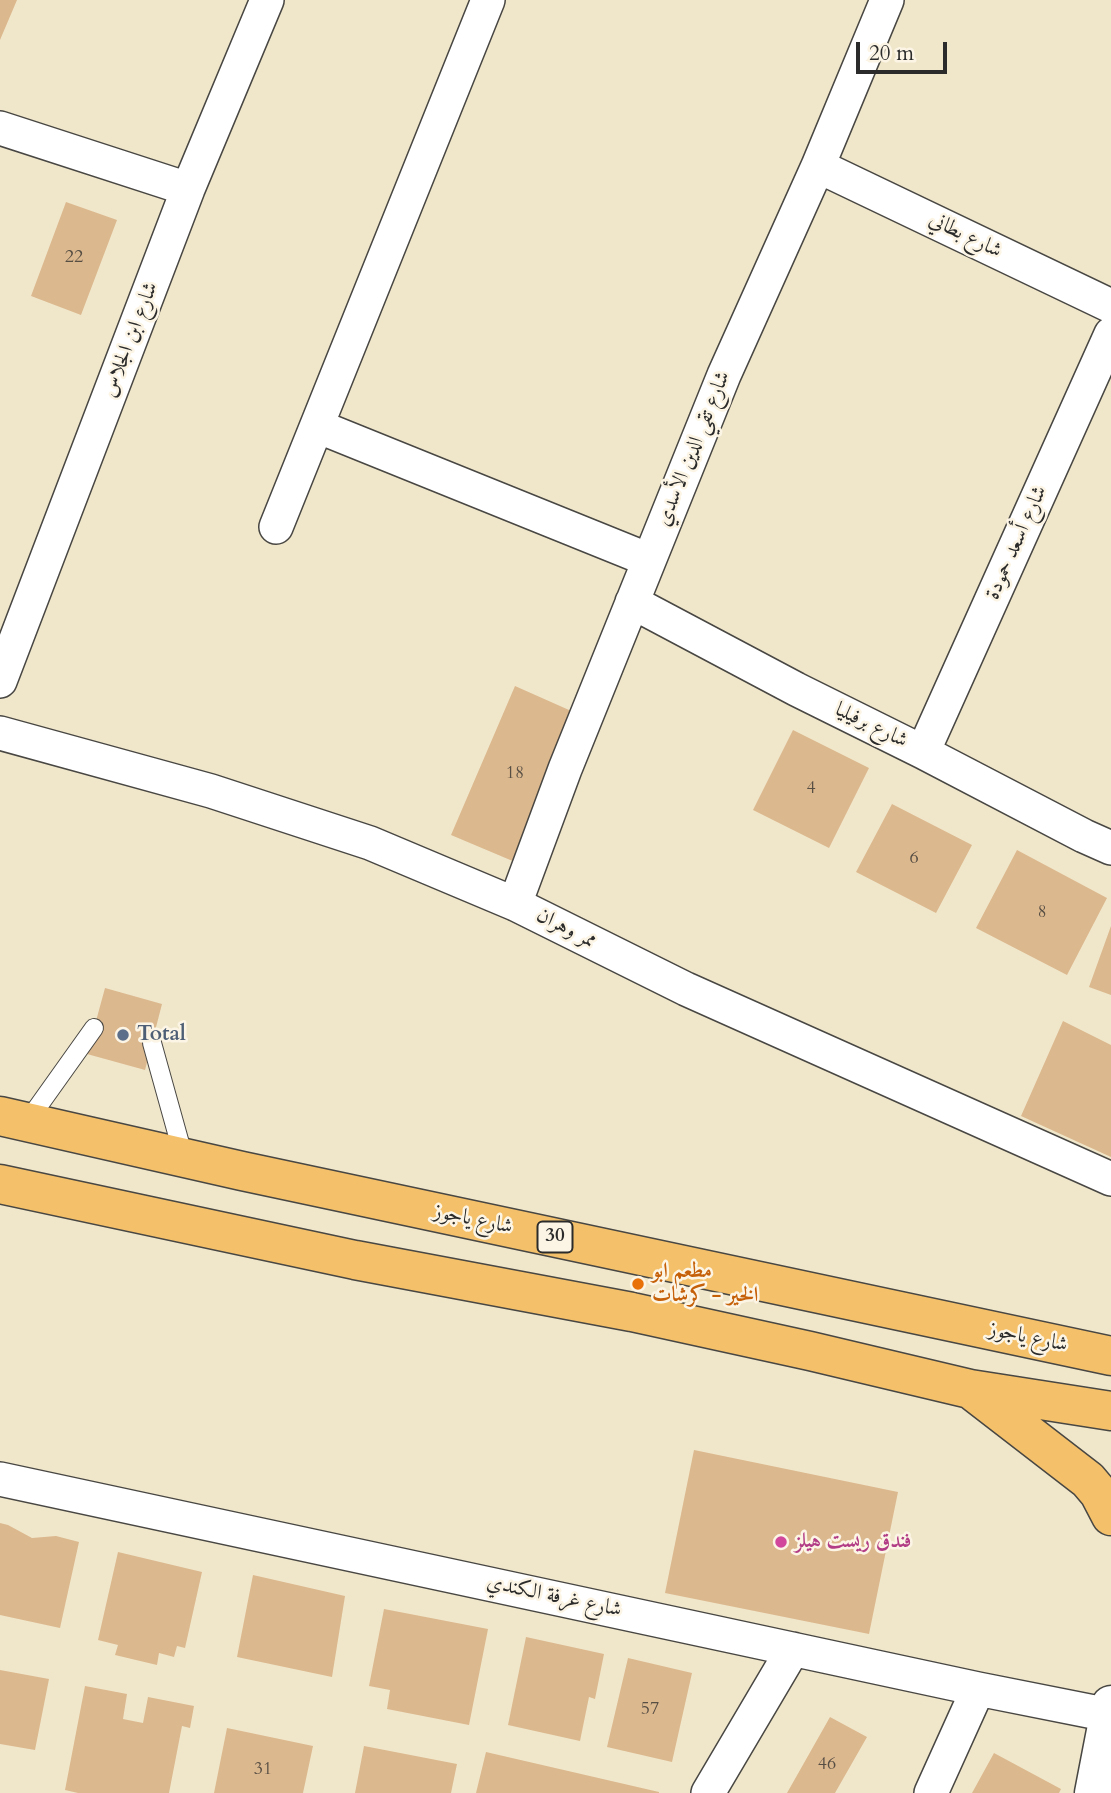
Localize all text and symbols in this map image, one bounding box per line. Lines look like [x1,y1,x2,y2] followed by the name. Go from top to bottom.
[859,28,950,72] scale bar
[869,39,914,68] text: 20 m
[924,208,1006,264] street label: شارع بطاني
[65,247,83,269] house number: 22
[98,279,164,401] street label: شارع ابن الجلاس
[651,368,737,530] street label: شارع تقي الدين الأسدي
[981,482,1053,604] street label: شارع أسعد حمودة
[831,698,911,754] street label: شارع برفيليا
[506,763,524,785] house number: 18
[806,778,816,800] house number: 4
[909,848,919,870] house number: 6
[1037,902,1047,924] house number: 8
[532,903,600,955] street label: ممر وهران
[137,1022,186,1048] place label: Total
[115,1027,131,1043] marker: Total
[431,1199,515,1241] street label: شارع ياجوز
[538,1222,572,1252] road number: 30
[652,1259,758,1309] place label: مطعم ابو الخير - كرشات
[630,1276,646,1292] marker: مطعم ابو الخير - كرشات
[986,1317,1070,1359] street label: شارع ياجوز
[795,1529,911,1555] place label: فندق ريست هيلز
[773,1534,789,1550] marker: فندق ريست هيلز
[484,1570,624,1624] street label: شارع غرفة الكندي
[641,1699,659,1721] house number: 57
[818,1754,836,1776] house number: 46
[254,1759,272,1781] house number: 31

